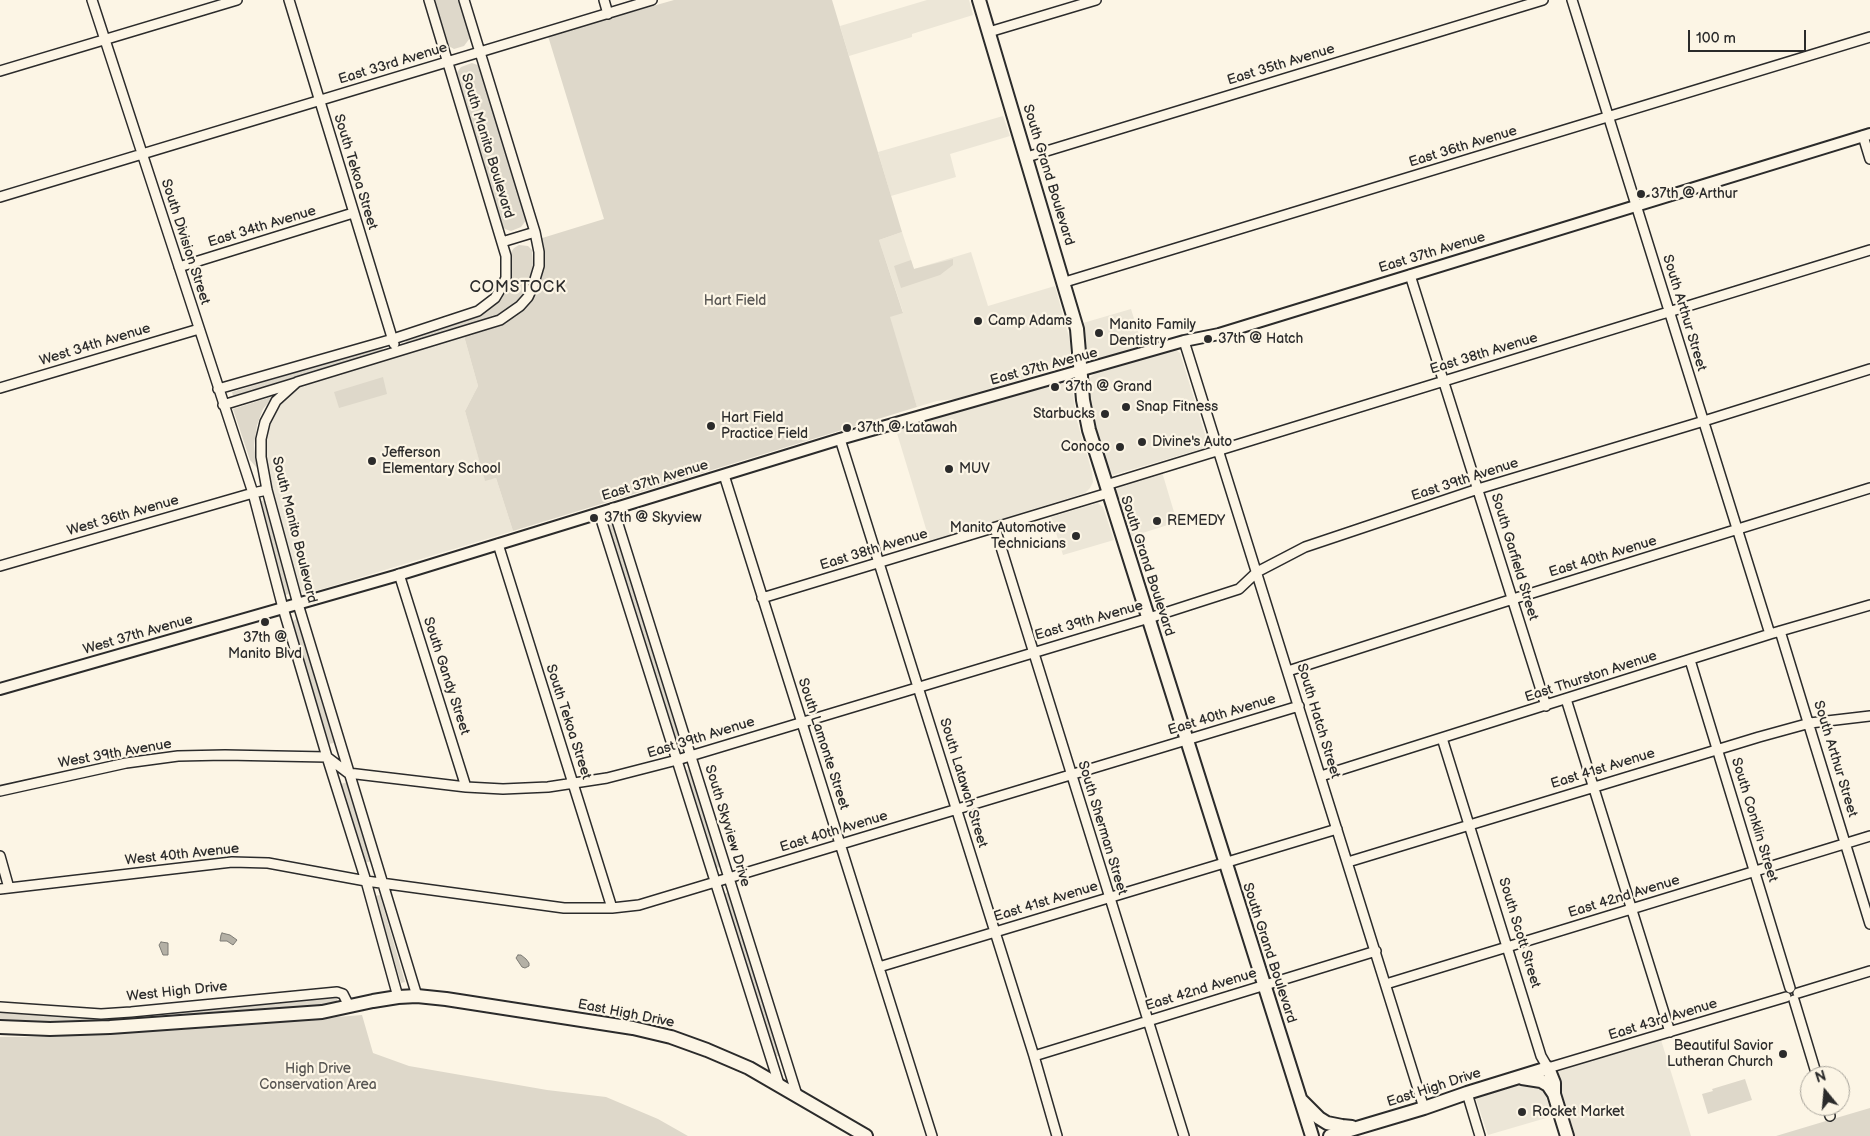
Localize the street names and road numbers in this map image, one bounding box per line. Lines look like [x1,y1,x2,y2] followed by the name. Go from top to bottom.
[337,39,449,89] street label: East 33rd Avenue
[1225,41,1337,89] street label: East 35th Avenue
[457,72,517,220] street label: South Manito Boulevard
[1019,102,1077,248] street label: South Grand Boulevard
[329,112,381,232] street label: South Tekoa Street
[1407,123,1519,171] street label: East 36th Avenue
[157,177,213,307] street label: South Division Street
[206,203,318,251] street label: East 34th Avenue
[1377,229,1487,277] street label: East 37th Avenue
[1658,253,1710,373] street label: South Arthur Street
[37,320,153,370] street label: West 34th Avenue
[1428,330,1540,378] street label: East 38th Avenue
[988,345,1100,389] street label: East 37th Avenue
[268,455,320,605] street label: South Manito Boulevard
[1409,455,1521,505] street label: East 39th Avenue
[600,457,710,505] street label: East 37th Avenue
[65,492,181,540] street label: West 36th Avenue
[1487,492,1541,622] street label: South Garfield Street
[1116,494,1178,638] street label: South Grand Boulevard
[818,526,930,574] street label: East 38th Avenue
[1547,533,1659,581] street label: East 40th Avenue
[1033,598,1145,644] street label: East 39th Avenue
[81,611,195,659] street label: West 37th Avenue
[419,615,473,737] street label: South Gandy Street
[1523,648,1659,706] street label: East Thurston Avenue
[1293,661,1343,781] street label: South Hatch Street
[541,662,595,782] street label: South Tekoa Street
[794,676,852,812] street label: South Lamonte Street
[1166,691,1278,739] street label: East 40th Avenue
[1809,699,1861,819] street label: South Arthur Street
[645,714,757,762] street label: East 39th Avenue
[935,716,991,850] street label: South Latawah Street
[57,736,173,772] street label: West 39th Avenue
[1549,745,1657,793] street label: East 41st Avenue
[1727,756,1781,884] street label: South Conklin Street
[1074,759,1130,897] street label: South Sherman Street
[700,763,754,889] street label: South Skyview Drive
[778,808,890,856] street label: East 40th Avenue
[124,841,240,869] street label: West 40th Avenue
[1566,872,1682,922] street label: East 42nd Avenue
[1494,876,1544,990] street label: South Scott Street
[992,878,1100,926] street label: East 41st Avenue
[1238,881,1300,1025] street label: South Grand Boulevard
[1143,965,1259,1015] street label: East 42nd Avenue
[126,978,228,1006] street label: West High Drive
[1607,995,1719,1045] street label: East 43rd Avenue
[576,996,676,1032] street label: East High Drive
[1385,1065,1483,1111] street label: East High Drive

